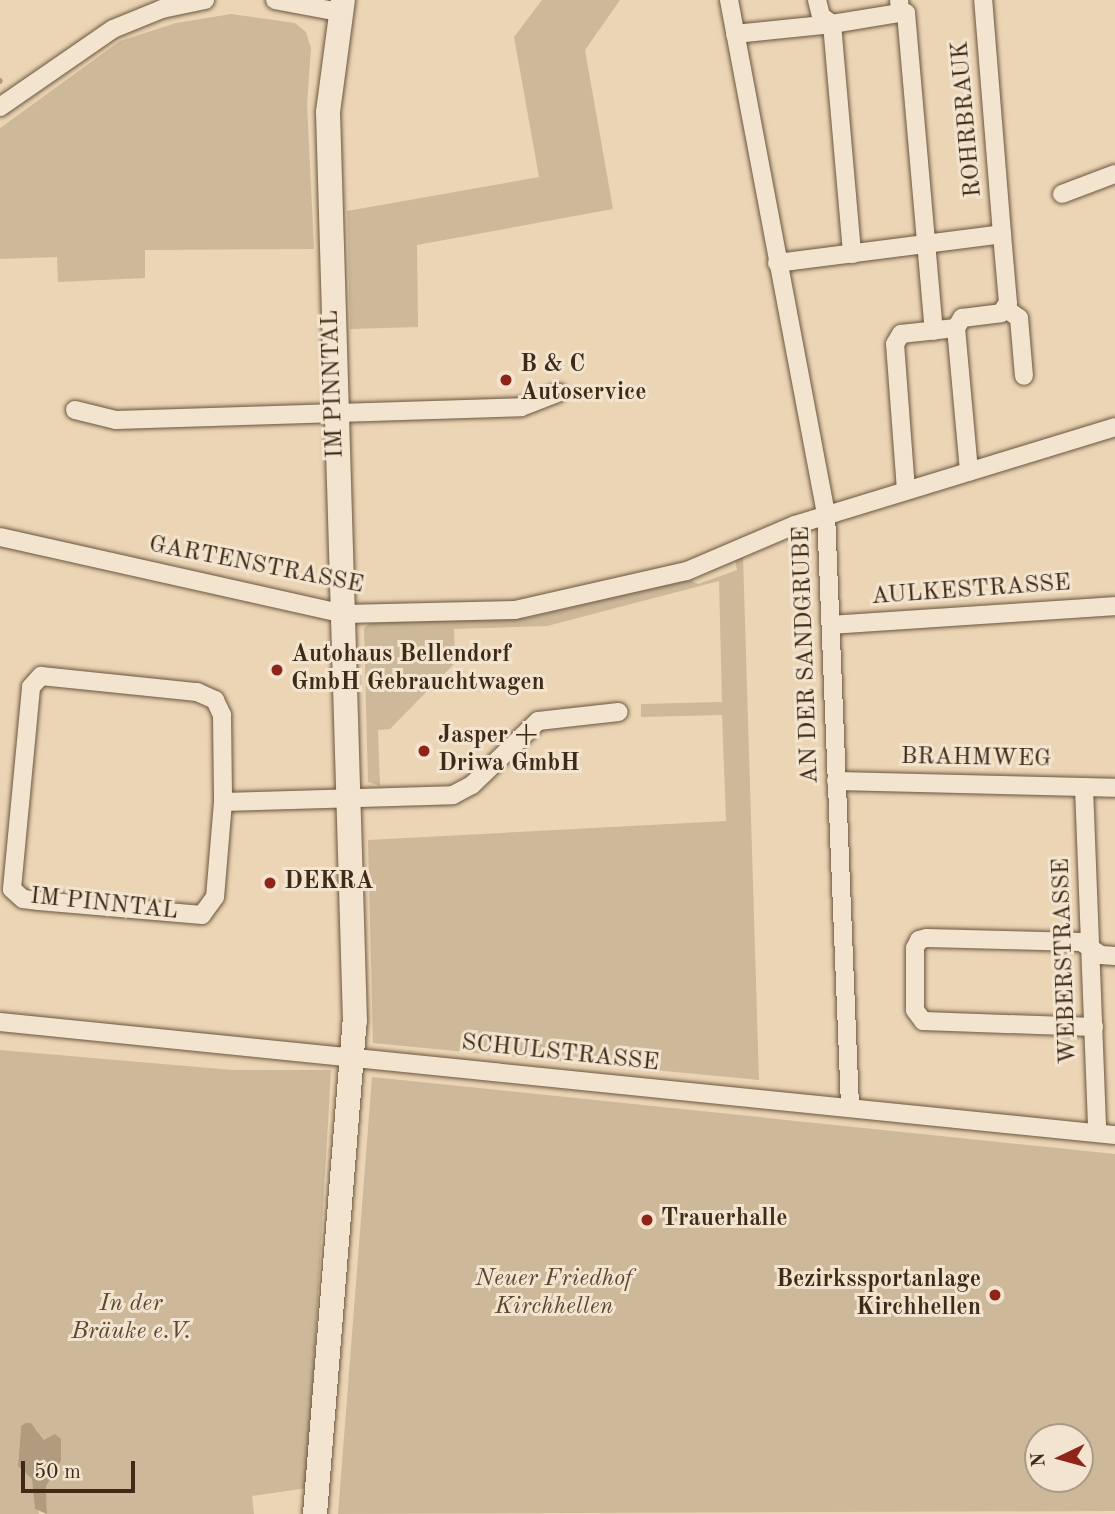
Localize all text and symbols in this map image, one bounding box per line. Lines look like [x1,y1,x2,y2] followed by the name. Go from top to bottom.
[947,39,989,199] street label: ROHRBRAUK
[317,309,351,459] street label: IM PINNTAL
[520,352,647,408] place label: B & C Autoservice
[498,372,514,388] marker: B & C Autoservice
[788,526,826,784] street label: AN DER SANDGRUBE
[146,531,366,601] street label: GARTENSTRASSE
[870,570,1072,612] street label: AULKESTRASSE
[291,642,545,698] place label: Autohaus Bellendorf GmbH Gebrauchtwagen
[269,662,285,678] marker: Autohaus Bellendorf GmbH Gebrauchtwagen
[438,723,580,779] place label: Jasper + Driwa GmbH
[416,743,432,759] marker: Jasper + Driwa GmbH
[900,743,1052,775] street label: BRAHMWEG
[1048,857,1084,1065] street label: WEBERSTRASSE
[284,869,374,897] place label: DEKRA
[262,875,278,891] marker: DEKRA
[29,883,179,927] street label: IM PINNTAL
[460,1029,660,1079] street label: SCHULSTRASSE
[661,1206,787,1234] place label: Trauerhalle
[639,1212,655,1228] marker: Trauerhalle
[475,1266,633,1322] park label: Neuer Friedhof Kirchhellen
[776,1267,981,1323] place label: Bezirkssportanlage Kirchhellen
[987,1287,1003,1303] marker: Bezirkssportanlage Kirchhellen
[71,1291,191,1347] park label: In der Bräuke e.V.
[1024,1423,1094,1493] north arrow
[24,1448,138,1492] scale bar
[1029,1452,1050,1468] text: N
[34,1462,81,1483] text: 50 m

